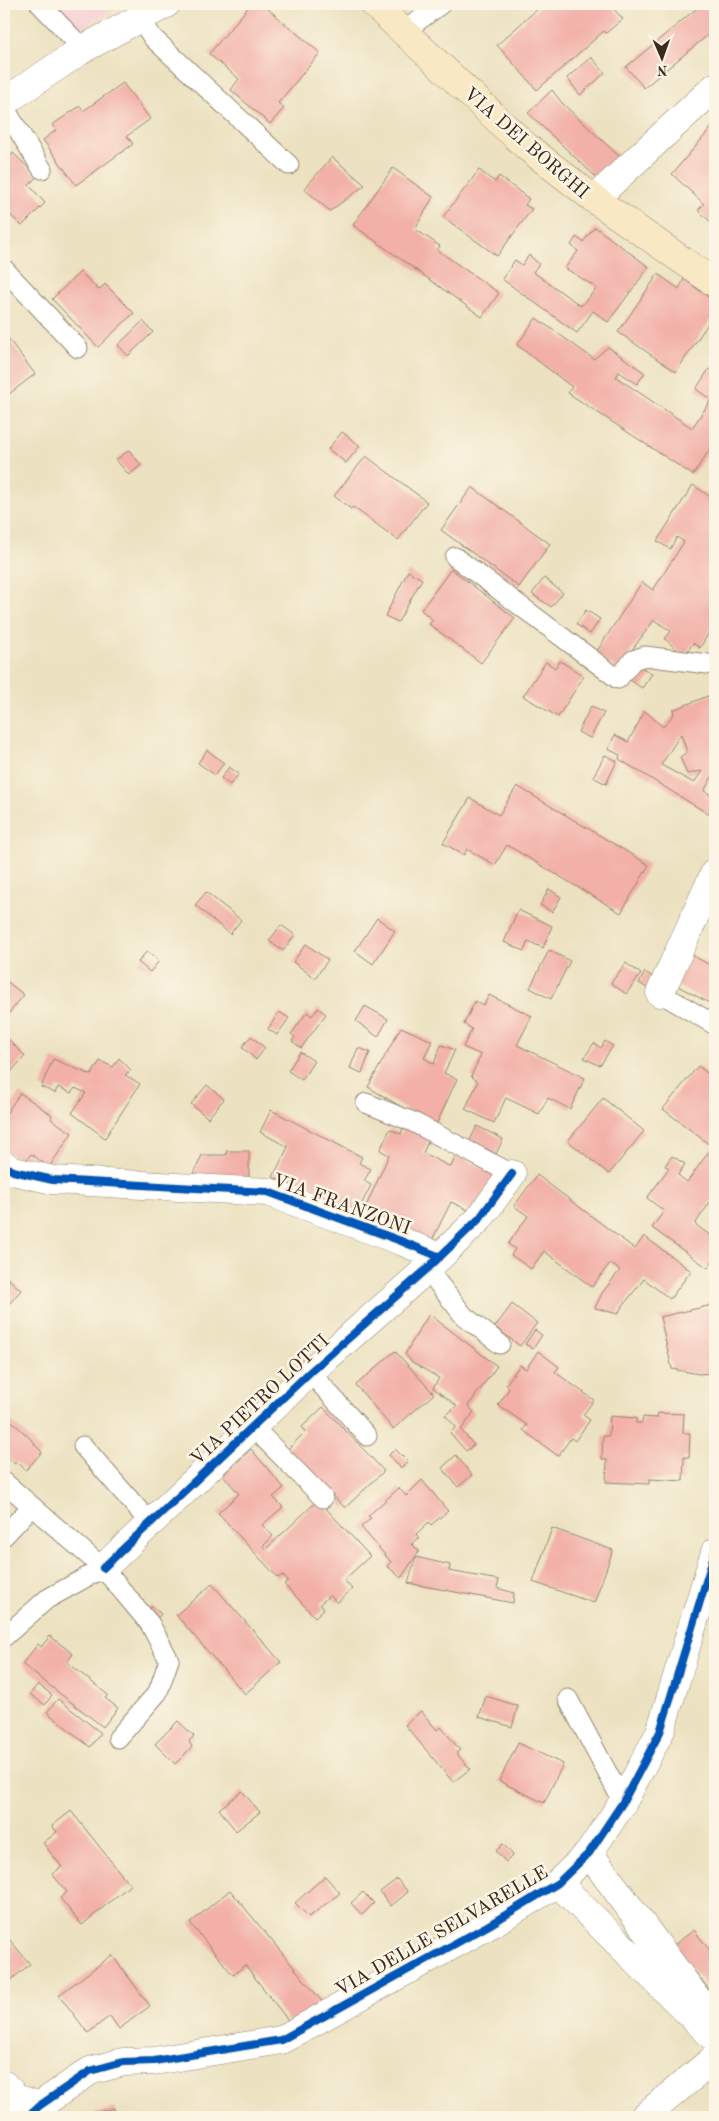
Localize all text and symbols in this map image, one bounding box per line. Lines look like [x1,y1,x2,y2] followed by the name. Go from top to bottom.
[636,32,686,82] north arrow
[657,63,668,77] text: N
[459,85,592,203] street label: VIA DEI BORGHI
[270,1172,413,1239] street label: VIA FRANZONI
[188,1332,334,1470] street label: VIA PIETRO LOTTI
[333,1863,552,2001] street label: VIA DELLE SELVARELLE

